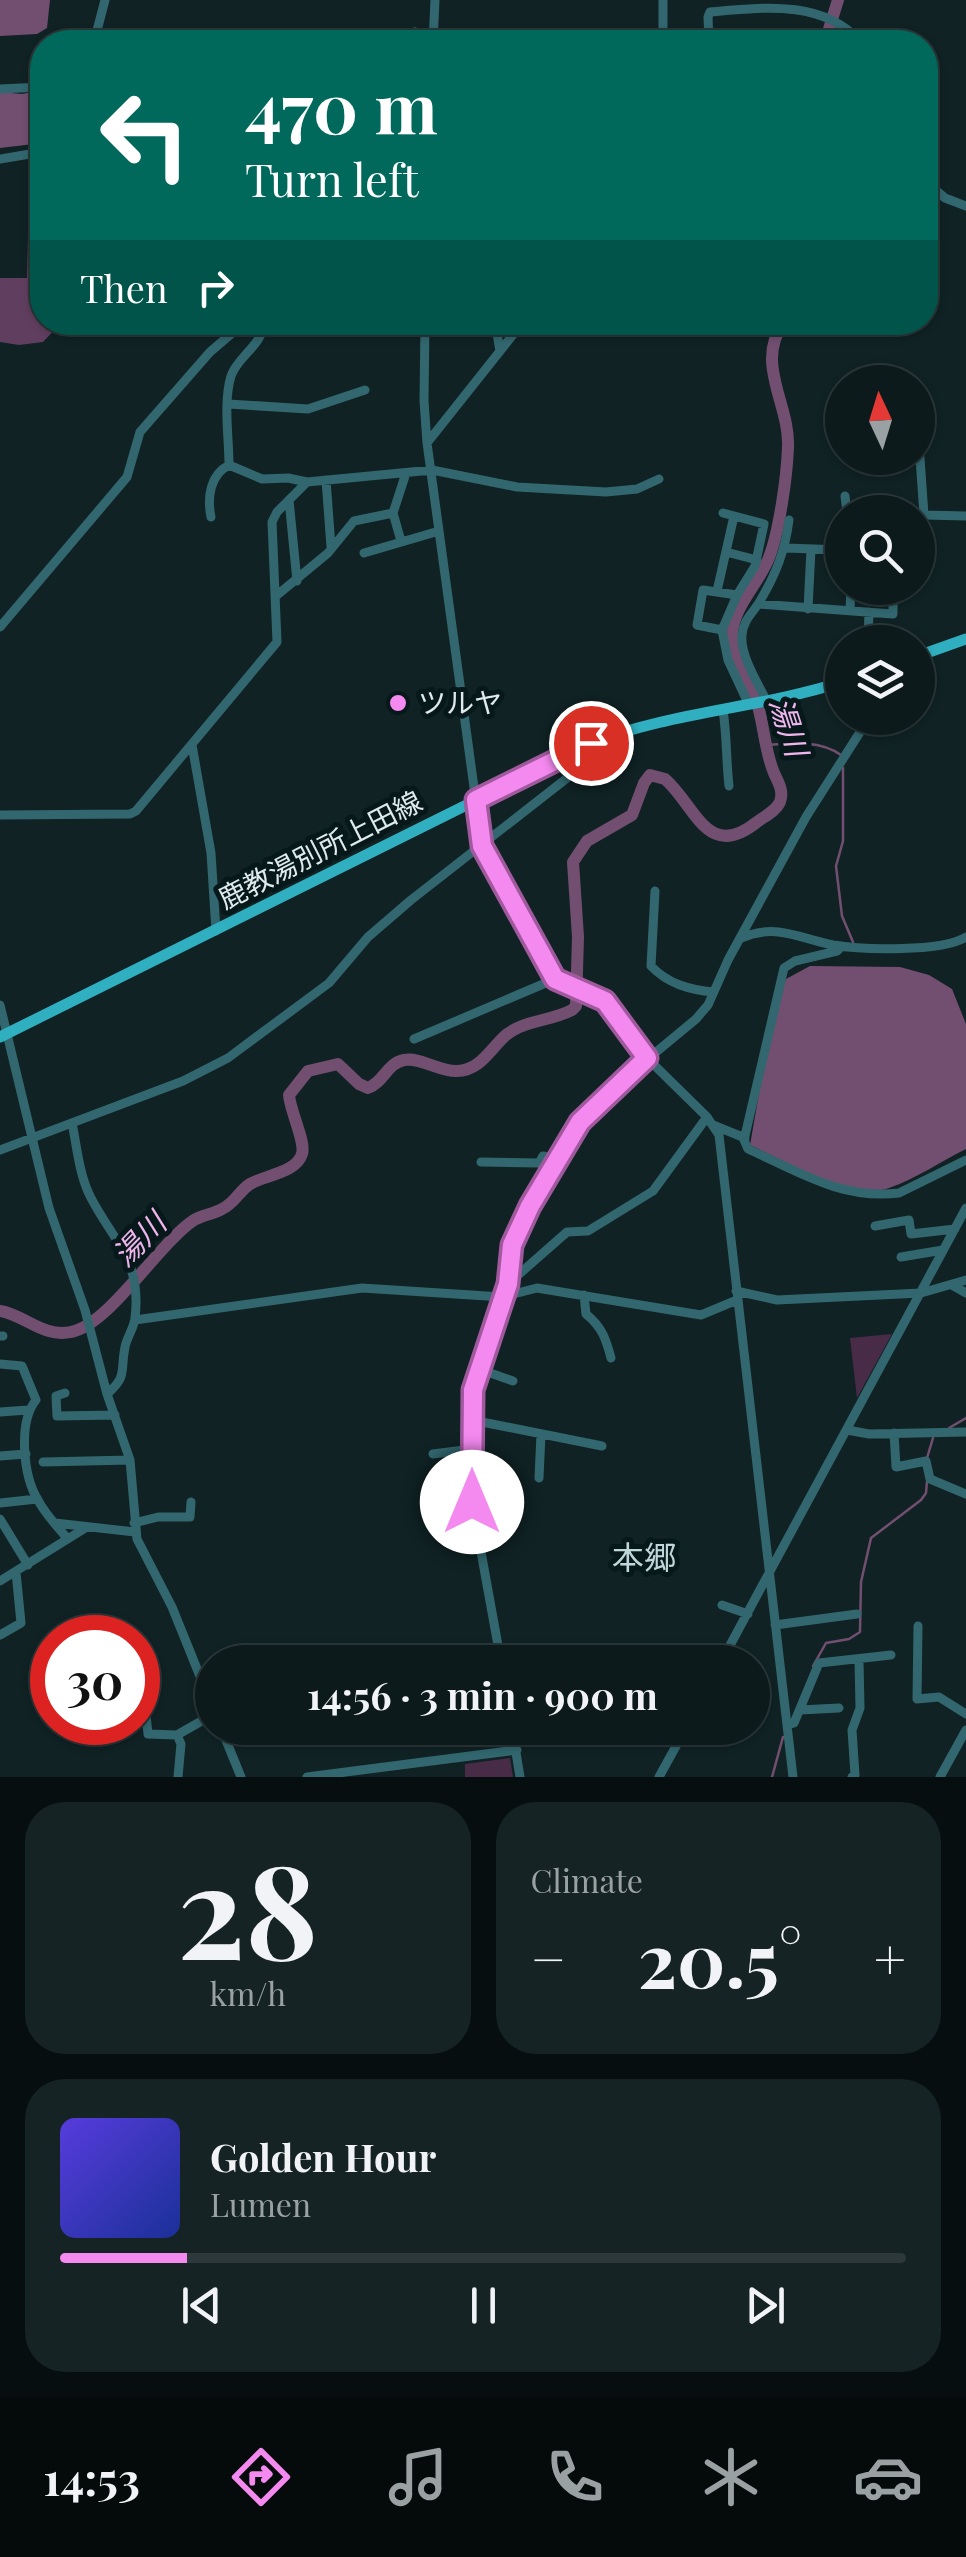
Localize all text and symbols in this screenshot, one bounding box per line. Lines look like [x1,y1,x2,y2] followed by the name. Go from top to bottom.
[245,58,438,152] text: 470 m
[80,70,210,200] icon: left
[245,148,419,208] text: Turn left
[188,260,243,315] icon: right
[80,262,168,313] text: Then
[825,365,935,475] north arrow
[825,365,935,735] map controls
[825,495,935,605] button: search
[825,625,935,735] button: layers
[418,683,502,720] place label: ツルヤ
[387,692,409,714] marker: ツルヤ
[762,692,819,764] water label: 湯川
[549,701,634,786] pin
[564,716,619,771] icon: arrive
[211,781,428,916] street label: 鹿教湯別所上田線
[103,1201,176,1274] water label: 湯川
[420,1450,524,1554] position arrow
[612,1534,676,1577] district label: 本郷
[30,1615,160,1745] speed limit sign: 30
[307,1669,658,1720] text: 14:56 · 3 min · 900 m
[177,1819,318,1993] text: 28
[531,1858,643,1901] text: Climate
[638,1907,802,2007] text: 20.5°
[531,1920,566,1994] text: −
[874,1920,906,1994] text: +
[209,1971,286,2014] text: km/h
[210,2131,436,2182] text: Golden Hour
[210,2182,311,2225] text: Lumen
[174,2278,229,2333] icon: previous
[456,2278,511,2333] icon: pause
[738,2278,793,2333] icon: next
[226,2442,296,2512] icon: directions
[383,2442,453,2512] icon: music
[540,2442,610,2512] icon: phone
[696,2442,766,2512] icon: climate
[853,2442,923,2512] icon: car
[43,2447,140,2507] text: 14:53

